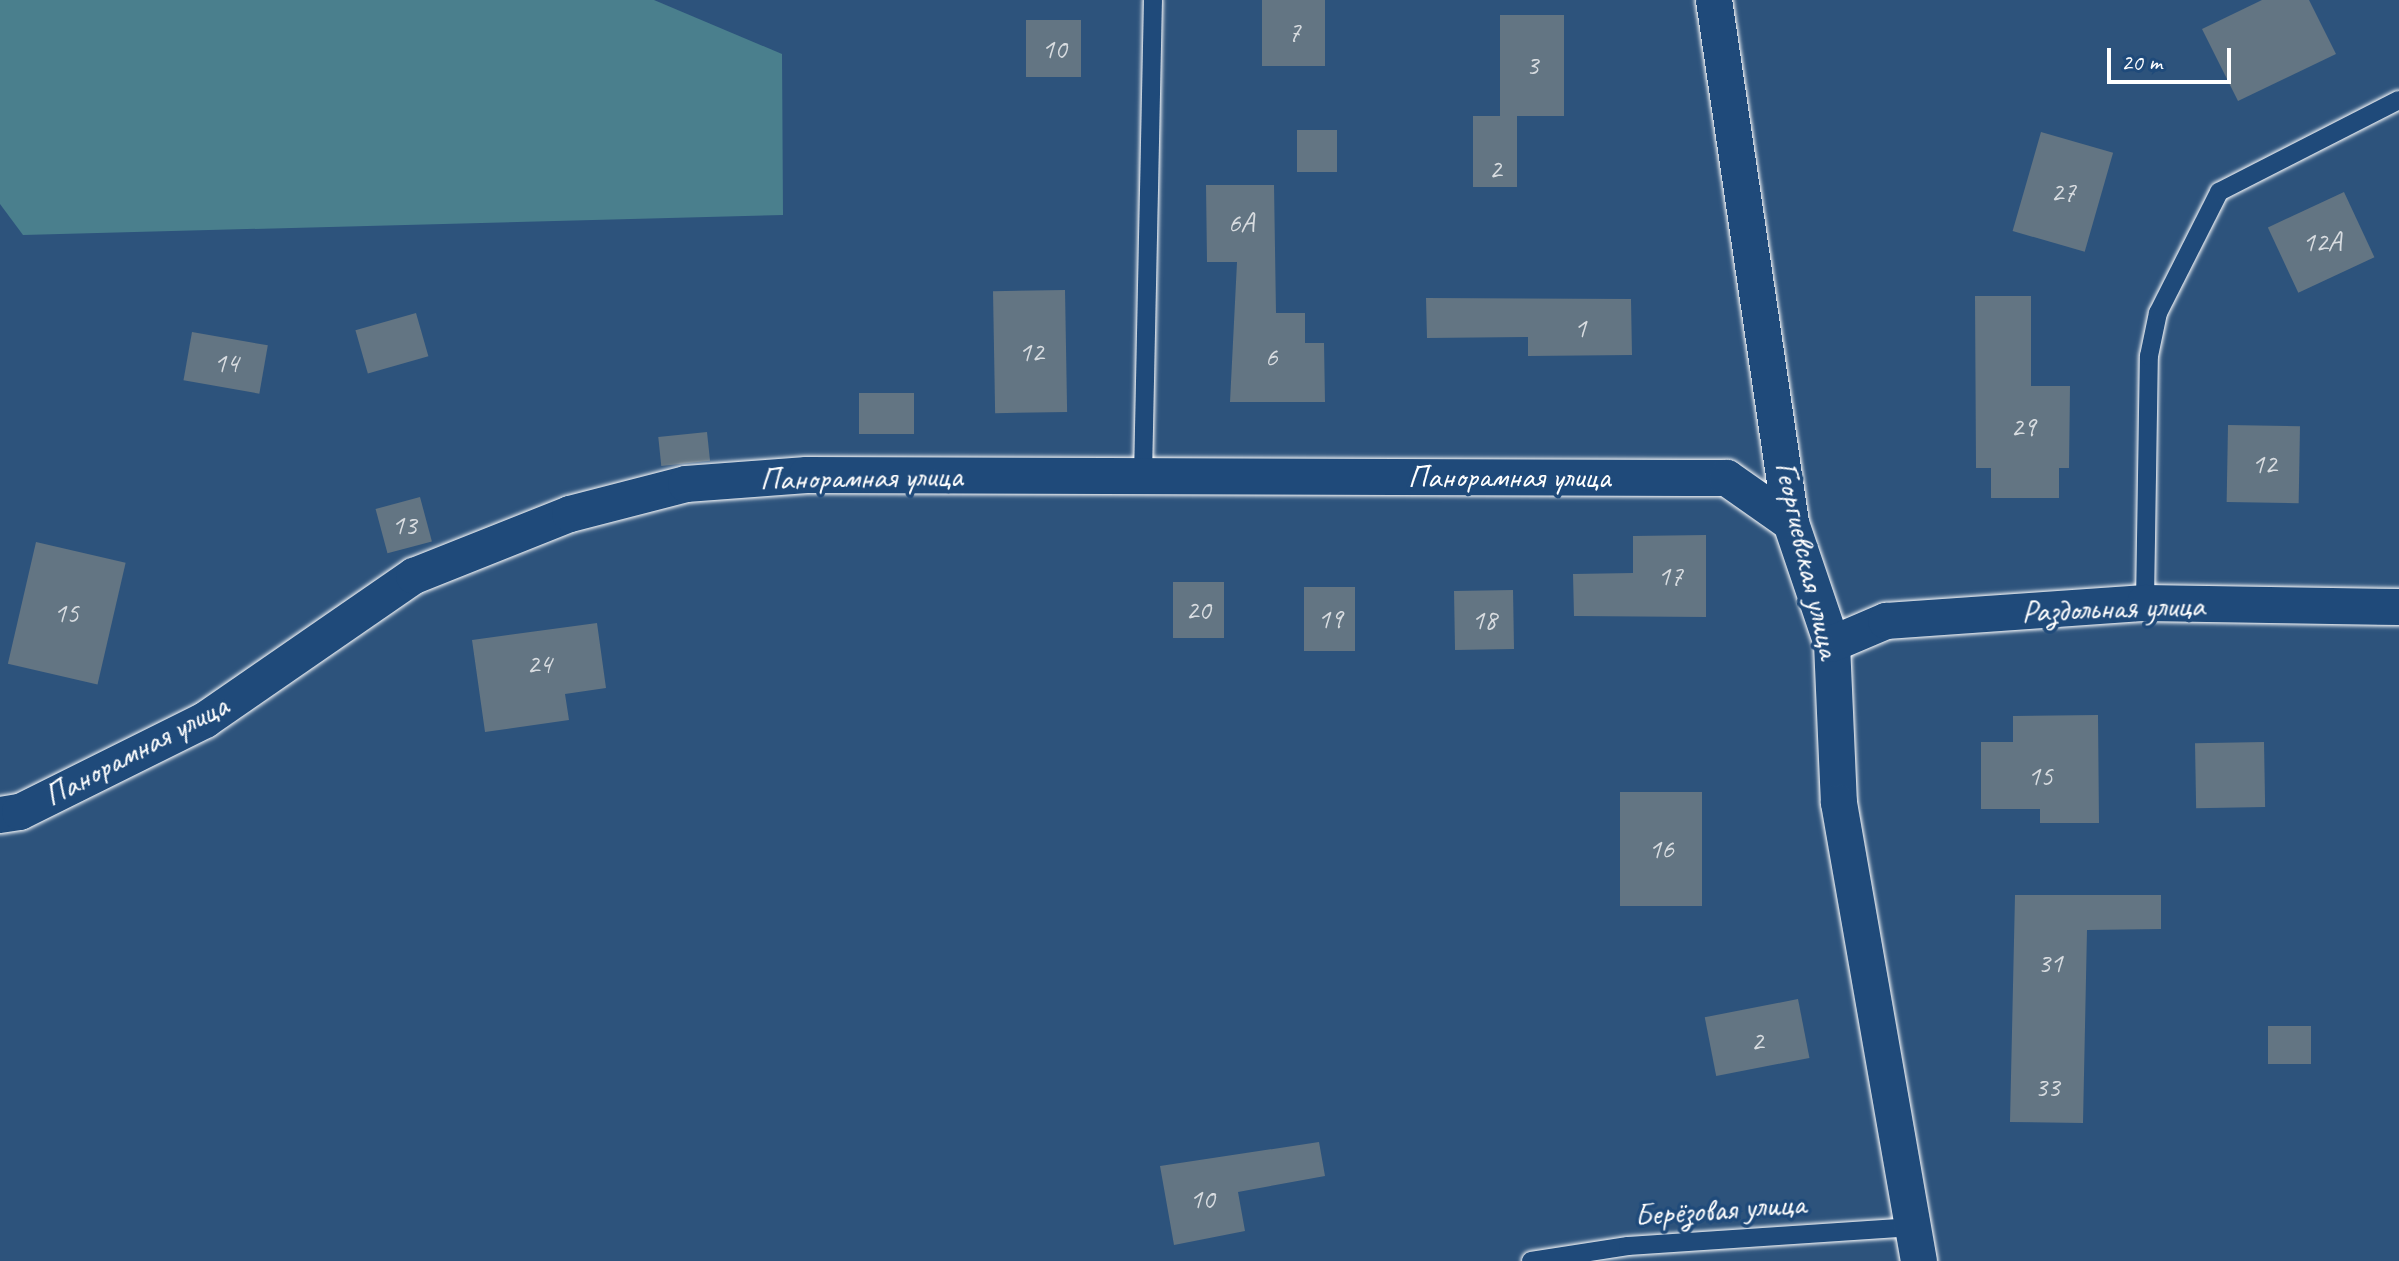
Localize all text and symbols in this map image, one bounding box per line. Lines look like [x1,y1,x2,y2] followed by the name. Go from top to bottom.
[1288,15,1300,49] house number: 7
[1041,32,1067,66] house number: 10
[2111,32,2235,82] scale bar
[2121,47,2162,77] text: 20 m
[1526,48,1538,82] house number: 3
[1489,152,1501,186] house number: 2
[2050,175,2076,209] house number: 27
[1228,206,1254,240] house number: 6А
[2302,225,2342,259] house number: 12А
[1574,311,1586,345] house number: 1
[1018,335,1044,369] house number: 12
[1265,340,1277,374] house number: 6
[213,346,239,380] house number: 14
[2010,410,2036,444] house number: 29
[2251,447,2277,481] house number: 12
[758,457,964,499] street label: Панорамная улица
[1406,458,1612,496] street label: Панорамная улица
[1766,458,1848,662] street label: Георгиевская улица
[391,508,417,542] house number: 13
[1657,559,1683,593] house number: 17
[2020,587,2206,631] street label: Раздольная улица
[1185,593,1211,627] house number: 20
[53,596,79,630] house number: 15
[1317,602,1343,636] house number: 19
[1471,603,1497,637] house number: 18
[526,647,552,681] house number: 24
[36,686,236,816] street label: Панорамная улица
[2027,759,2053,793] house number: 15
[1648,832,1674,866] house number: 16
[2037,946,2063,980] house number: 31
[1751,1024,1763,1058] house number: 2
[2034,1070,2060,1104] house number: 33
[1189,1182,1215,1216] house number: 10
[1633,1185,1807,1235] street label: Берёзовая улица

